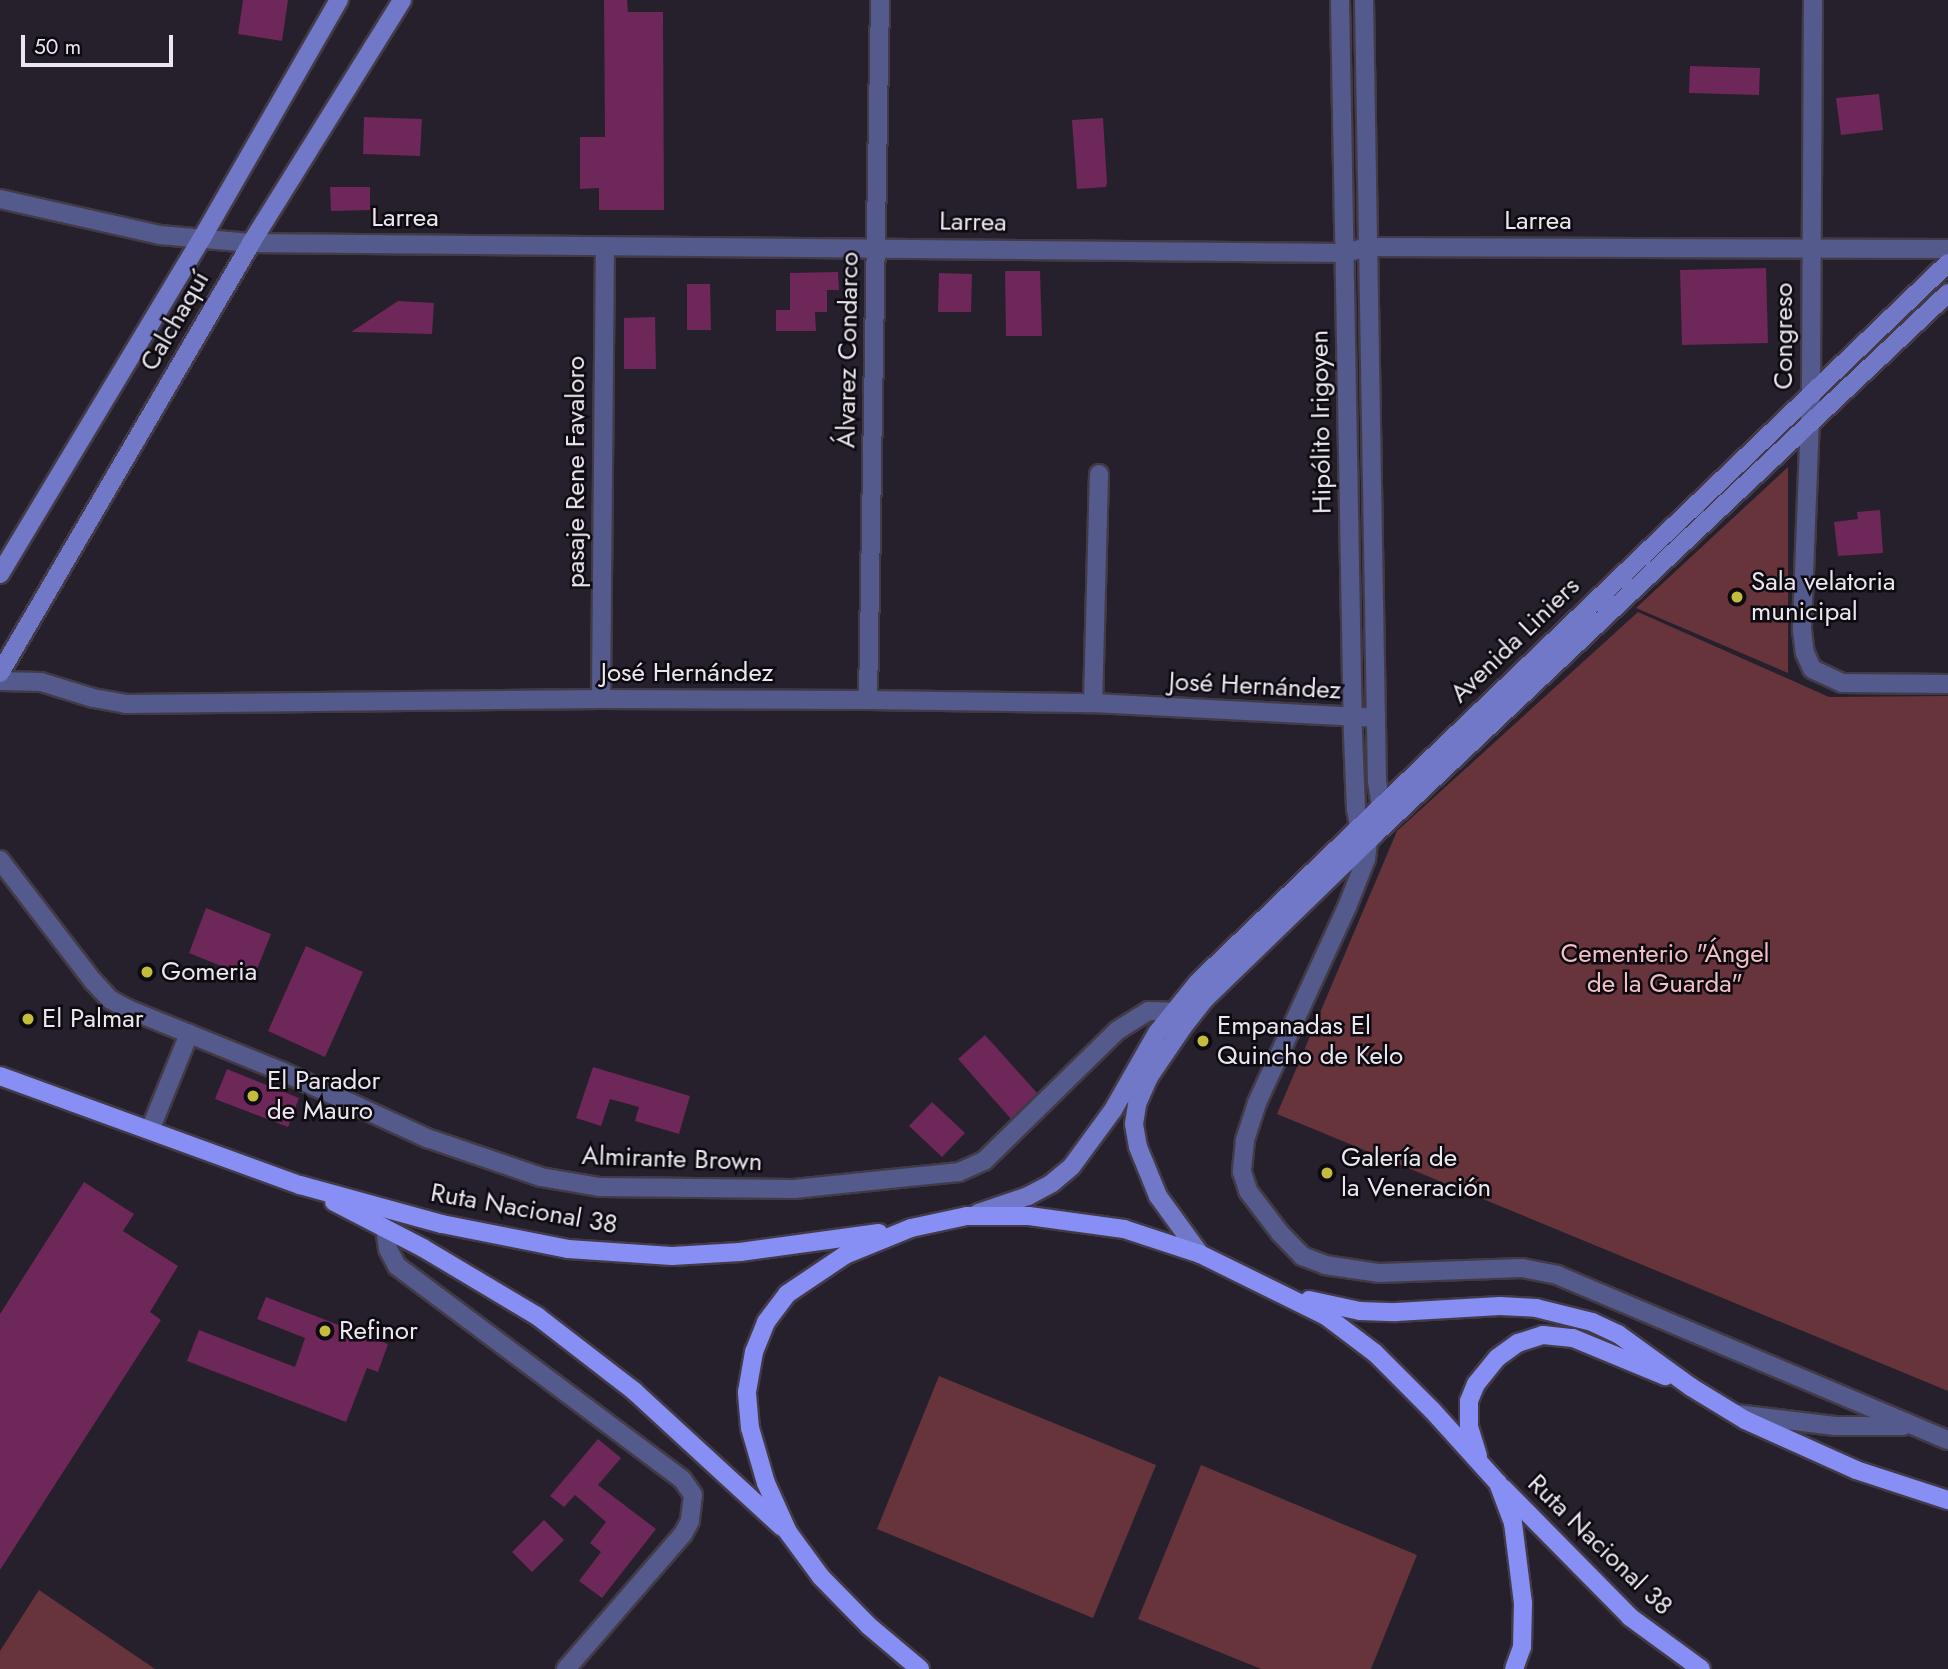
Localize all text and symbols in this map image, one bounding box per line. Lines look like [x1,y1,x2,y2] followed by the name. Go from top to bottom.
[24,21,177,65] scale bar
[34,32,81,62] text: 50 m
[371,202,439,234] street label: Larrea
[1504,205,1572,237] street label: Larrea
[939,206,1007,238] street label: Larrea
[831,251,865,449] street label: Álvarez Condarco
[134,266,216,376] street label: Calchaquí
[1768,282,1800,390] street label: Congreso
[1304,330,1338,514] street label: Hipólito Irigoyen
[560,356,592,588] street label: pasaje Rene Favaloro
[1751,566,1896,628] place label: Sala velatoria municipal
[1444,571,1586,709] street label: Avenida Liniers
[1729,589,1745,605] marker: Sala velatoria municipal
[601,657,773,689] street label: José Hernández
[1168,666,1342,706] street label: José Hernández
[1560,938,1770,1000] park label: Cementerio "Ángel de la Guarda"
[161,956,257,988] place label: Gomeria
[139,964,155,980] marker: Gomeria
[42,1003,144,1035] place label: El Palmar
[1217,1010,1403,1072] place label: Empanadas El Quincho de Kelo
[20,1011,36,1027] marker: El Palmar
[1195,1033,1211,1049] marker: Empanadas El Quincho de Kelo
[267,1065,380,1126] place label: El Parador de Mauro
[245,1088,261,1104] marker: El Parador de Mauro
[581,1140,763,1178] street label: Almirante Brown
[1341,1142,1491,1204] place label: Galería de la Veneración
[1319,1165,1335,1181] marker: Galería de la Veneración
[428,1177,620,1241] street label: Ruta Nacional 38
[339,1315,418,1347] place label: Refinor
[317,1323,333,1339] marker: Refinor
[1521,1468,1679,1622] street label: Ruta Nacional 38

